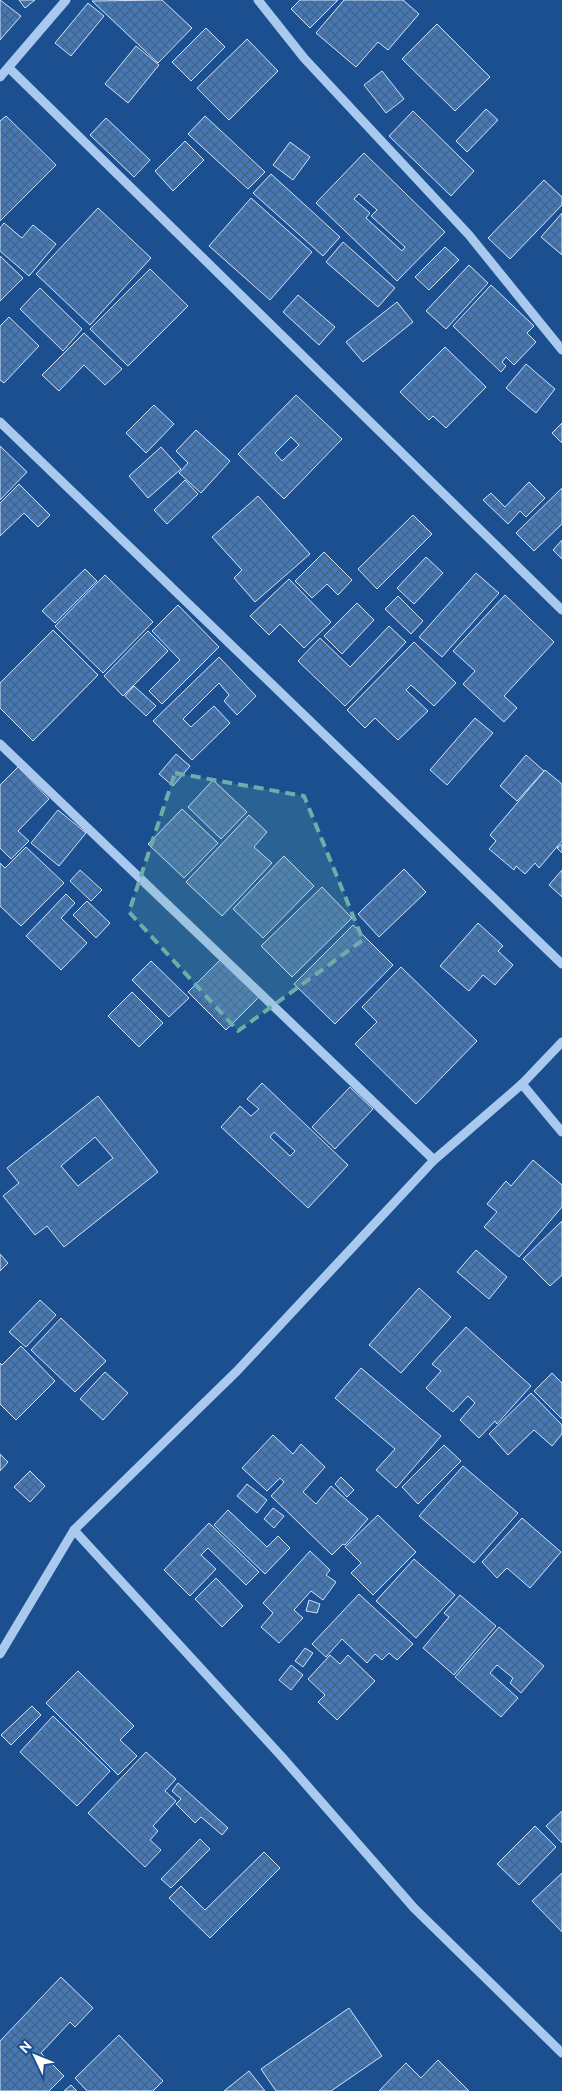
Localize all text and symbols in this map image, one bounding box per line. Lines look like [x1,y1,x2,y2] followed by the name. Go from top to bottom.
[10,2031,60,2081] north arrow
[16,2038,35,2056] text: N

